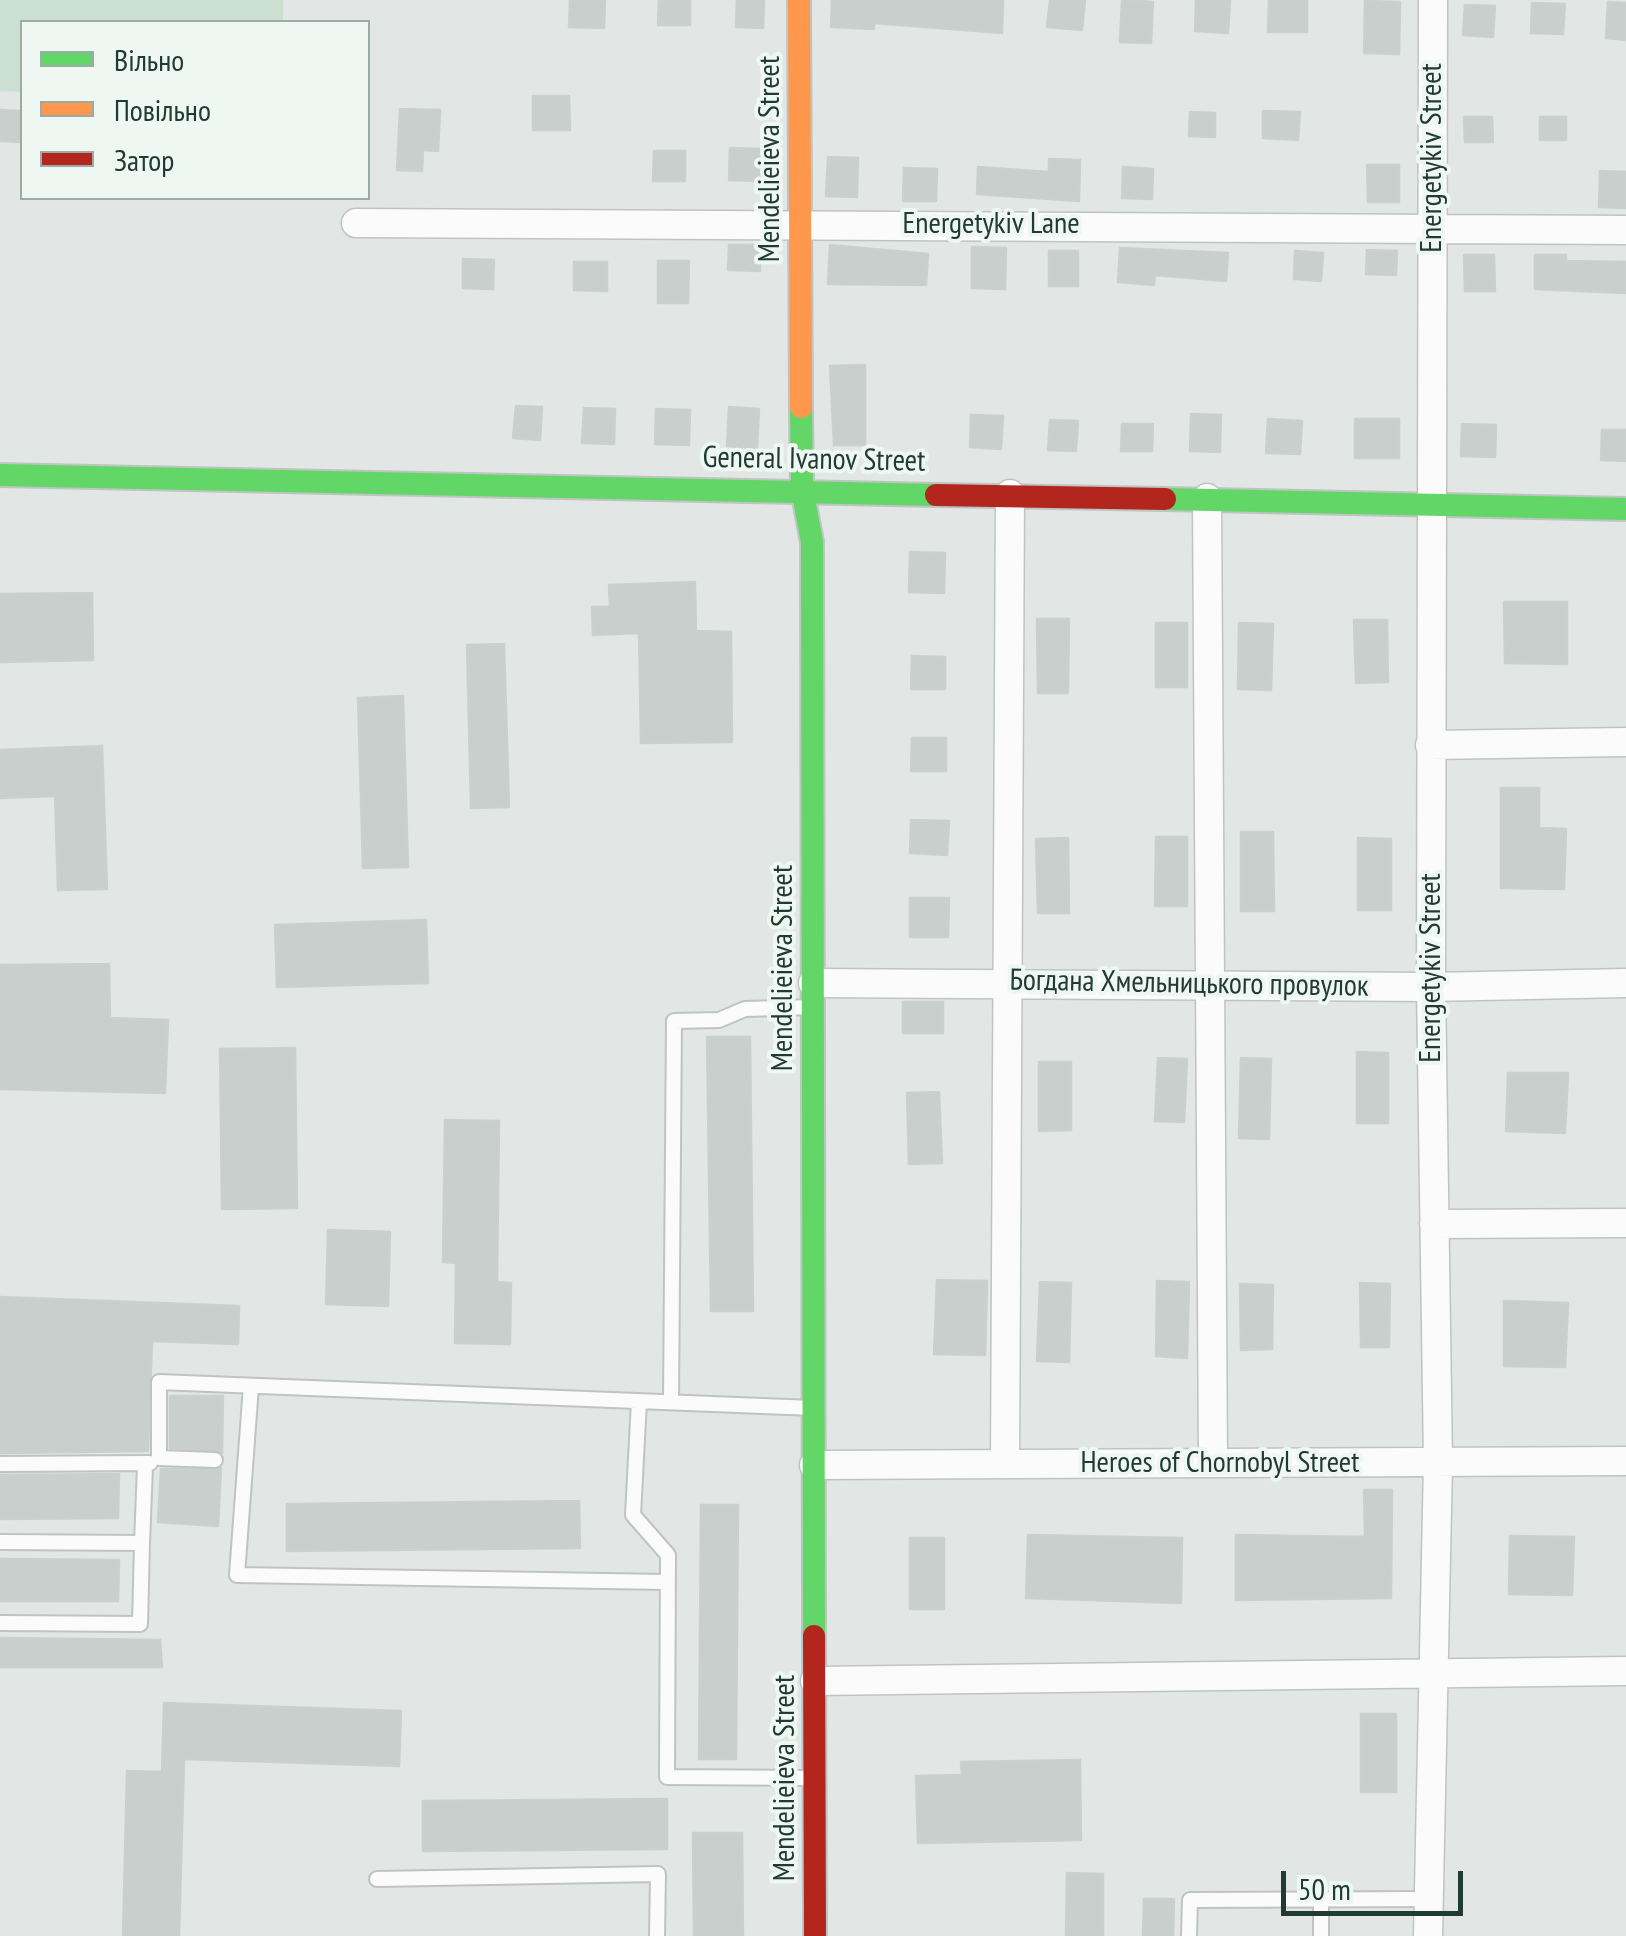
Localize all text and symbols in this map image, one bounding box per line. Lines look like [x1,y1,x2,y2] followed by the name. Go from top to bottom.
[20,20,370,200] legend
[114,40,184,79] text: Вільно
[752,56,788,262] street label: Mendelieieva Street
[1414,63,1450,253] street label: Energetykiv Street
[114,90,211,129] text: Повільно
[114,140,174,179] text: Затор
[902,206,1080,242] street label: Energetykiv Lane
[702,440,926,480] street label: General Ivanov Street
[765,865,801,1071] street label: Mendelieieva Street
[1413,873,1449,1063] street label: Energetykiv Street
[1009,963,1369,1005] street label: Богдана Хмельницького провулок
[1081,1445,1359,1481] street label: Heroes of Chornobyl Street
[767,1675,803,1881] street label: Mendelieieva Street
[1286,1851,1468,1913] scale bar
[1298,1869,1351,1908] text: 50 m

